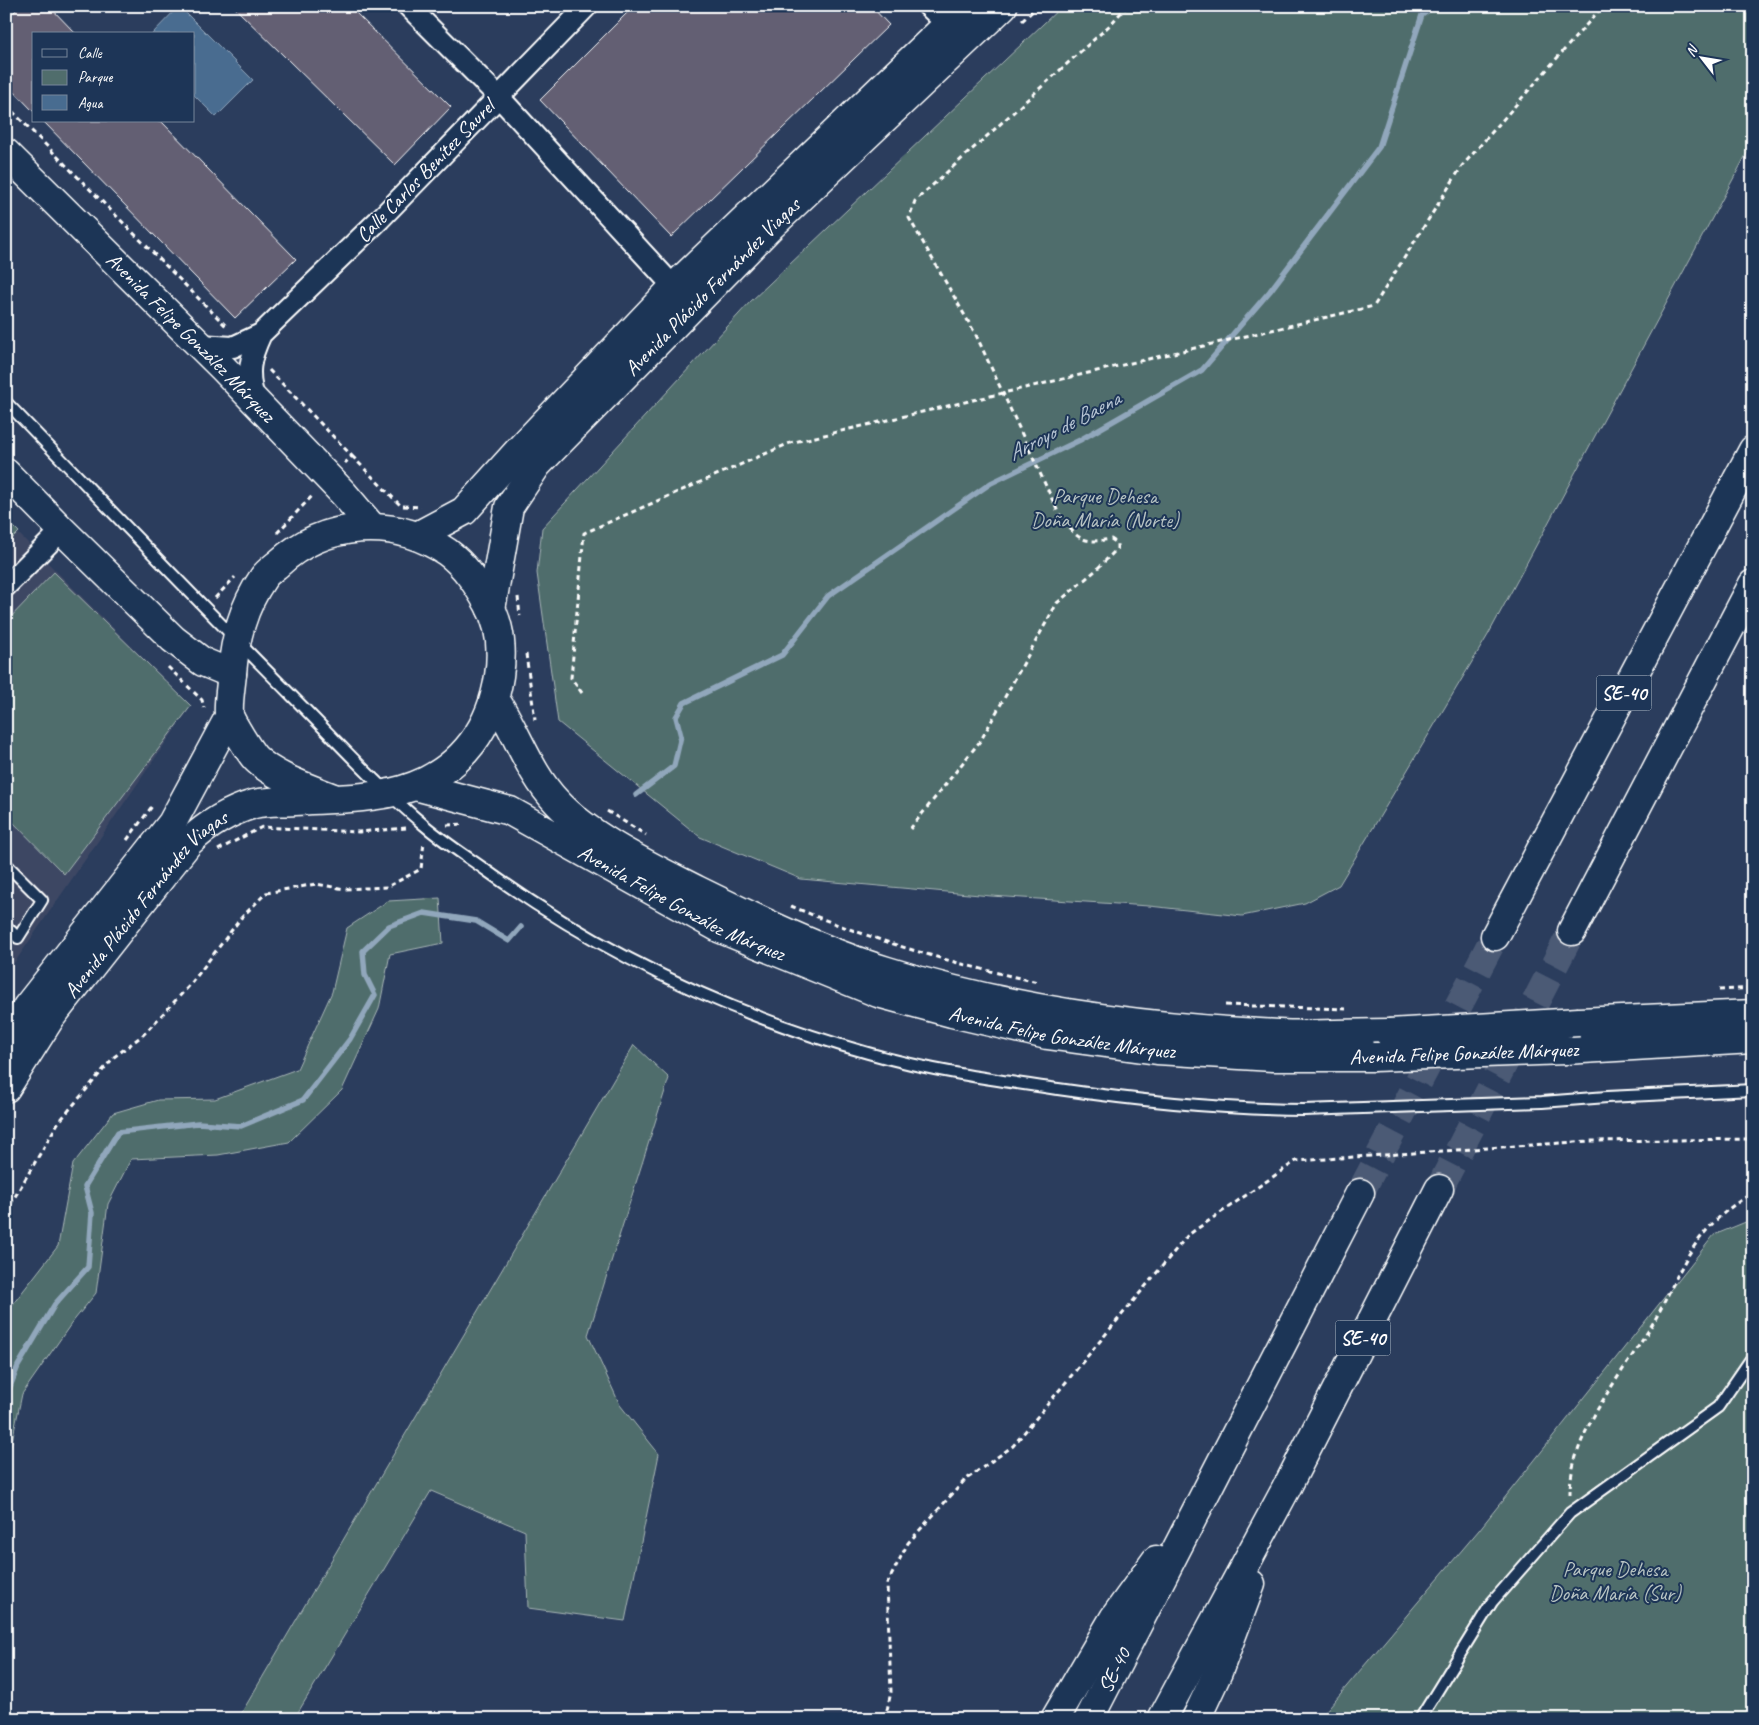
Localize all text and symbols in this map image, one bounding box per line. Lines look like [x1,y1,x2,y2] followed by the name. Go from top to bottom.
[32,32,195,122] legend
[1676,32,1726,82] north arrow
[1682,41,1702,60] text: N
[78,44,103,63] text: Calle
[78,68,114,87] text: Parque
[350,92,502,248] street label: Calle Carlos Benítez Saurel
[78,94,103,113] text: Agua
[619,191,807,381] street label: Avenida Plácido Fernández Viagas
[101,247,282,429] street label: Avenida Felipe González Márquez
[1003,383,1128,467] water label: Arroyo de Baena
[1031,483,1180,533] park label: Parque Dehesa Doña María (Norte)
[1596,676,1652,710] road number: SE-40
[58,803,233,1003] street label: Avenida Plácido Fernández Viagas
[574,839,790,967] street label: Avenida Felipe González Márquez
[946,1000,1177,1064] street label: Avenida Felipe González Márquez
[1349,1036,1580,1070] street label: Avenida Felipe González Márquez
[1336,1320,1390,1356] road number: SE-40
[1549,1556,1682,1606] park label: Parque Dehesa Doña María (Sur)
[1092,1642,1137,1697] street label: SE-40

